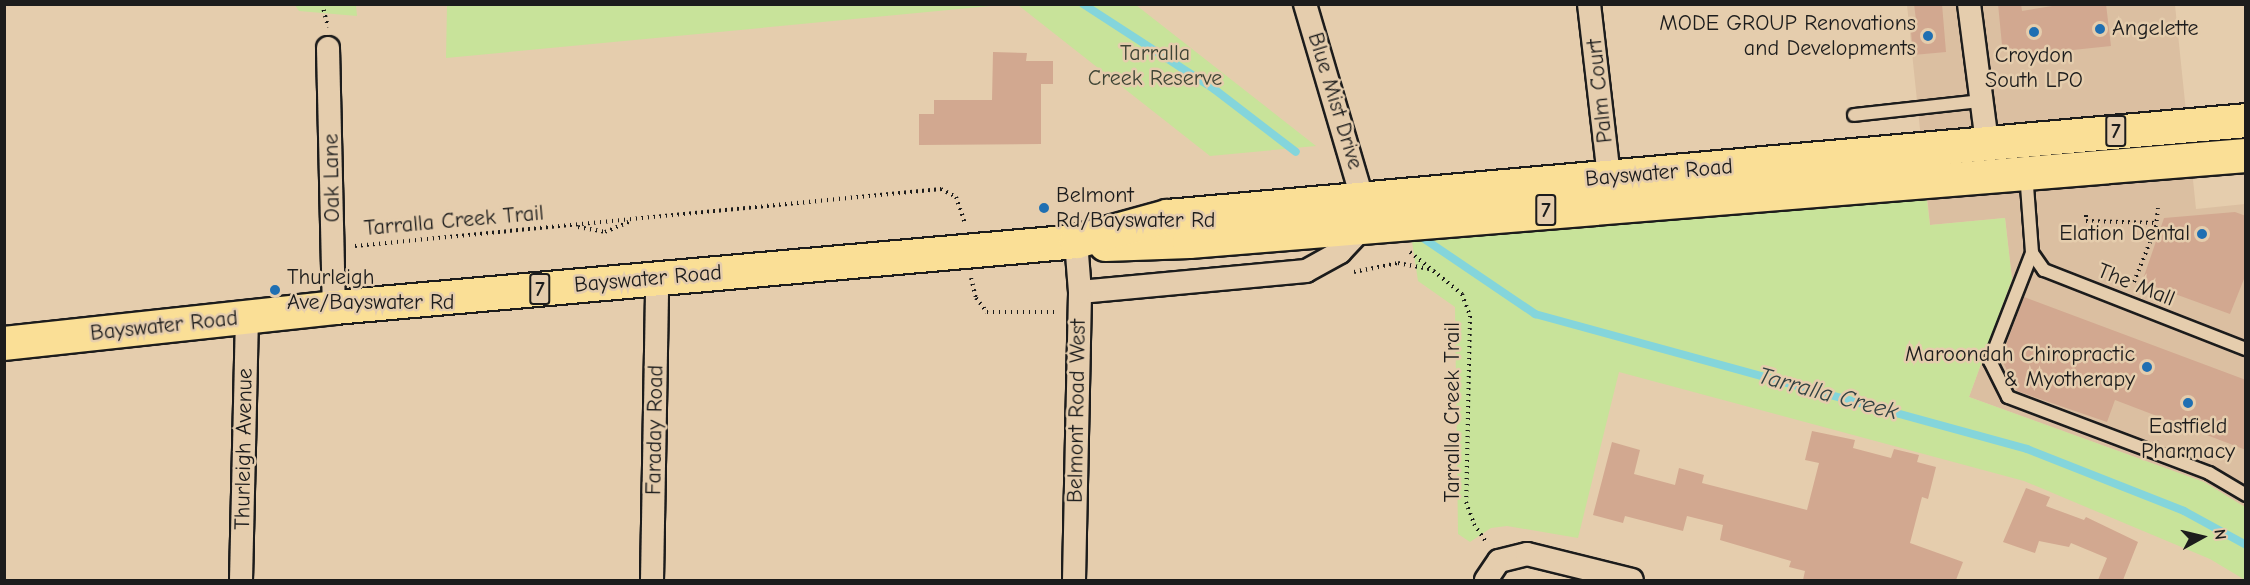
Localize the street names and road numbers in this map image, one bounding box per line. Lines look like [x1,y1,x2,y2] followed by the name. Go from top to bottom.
[1302,29,1368,173] street label: Blue Mist Drive
[1581,38,1619,144] street label: Palm Court
[2104,113,2128,149] road number: 7
[318,133,346,223] street label: Oak Lane
[1584,153,1734,193] street label: Bayswater Road
[1534,192,1558,228] road number: 7
[363,200,545,242] street label: Tarralla Creek Trail
[2093,258,2179,312] street label: The Mall
[573,259,723,299] street label: Bayswater Road
[528,271,552,307] road number: 7
[89,305,239,347] street label: Bayswater Road
[1062,319,1092,503] street label: Belmont Road West
[1440,322,1466,502] street label: Tarralla Creek Trail
[641,365,669,495] street label: Faraday Road
[229,368,259,530] street label: Thurleigh Avenue

